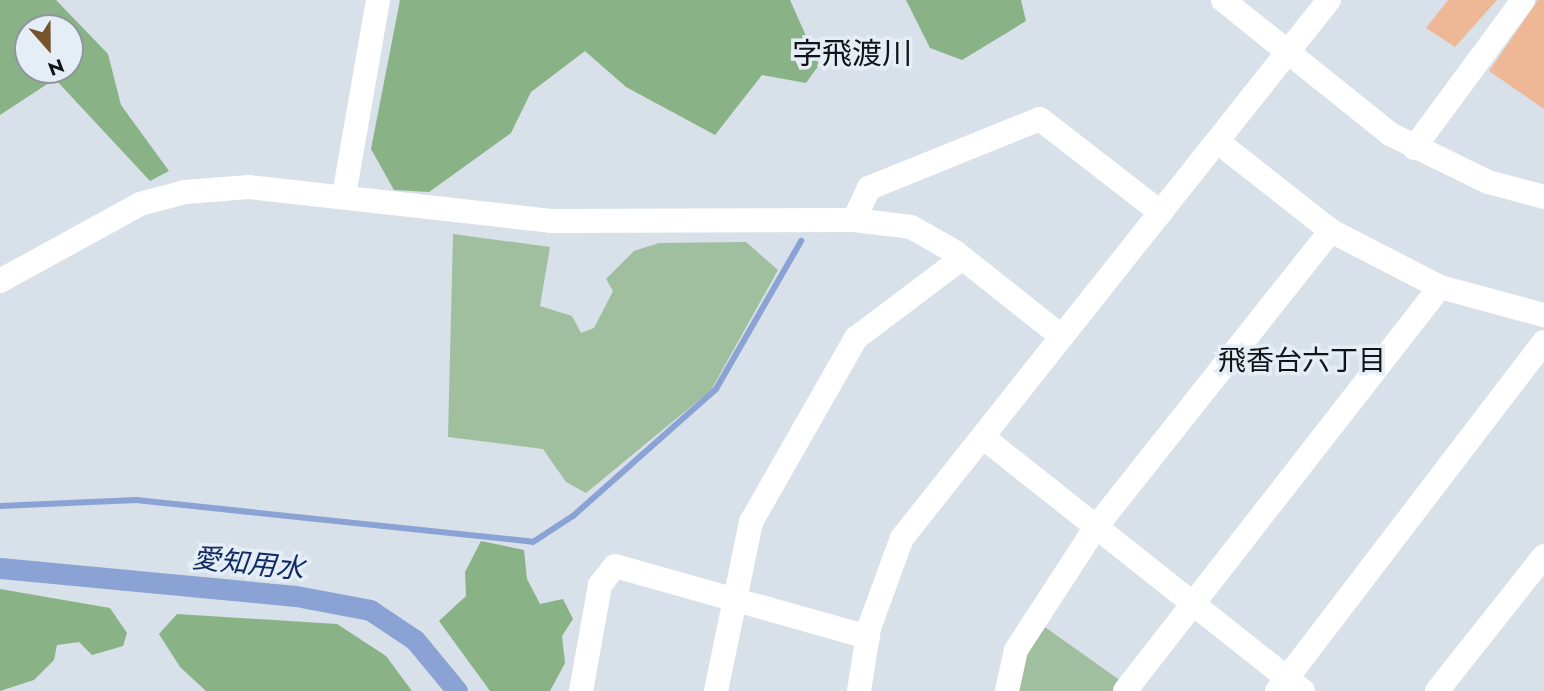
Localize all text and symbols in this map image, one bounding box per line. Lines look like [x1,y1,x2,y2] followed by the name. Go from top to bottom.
[14,14,84,84] north arrow
[792,36,912,72] district label: 字飛渡川
[44,52,68,83] text: N
[1218,344,1386,378] district label: 飛香台六丁目
[191,541,305,587] water label: 愛知用水

